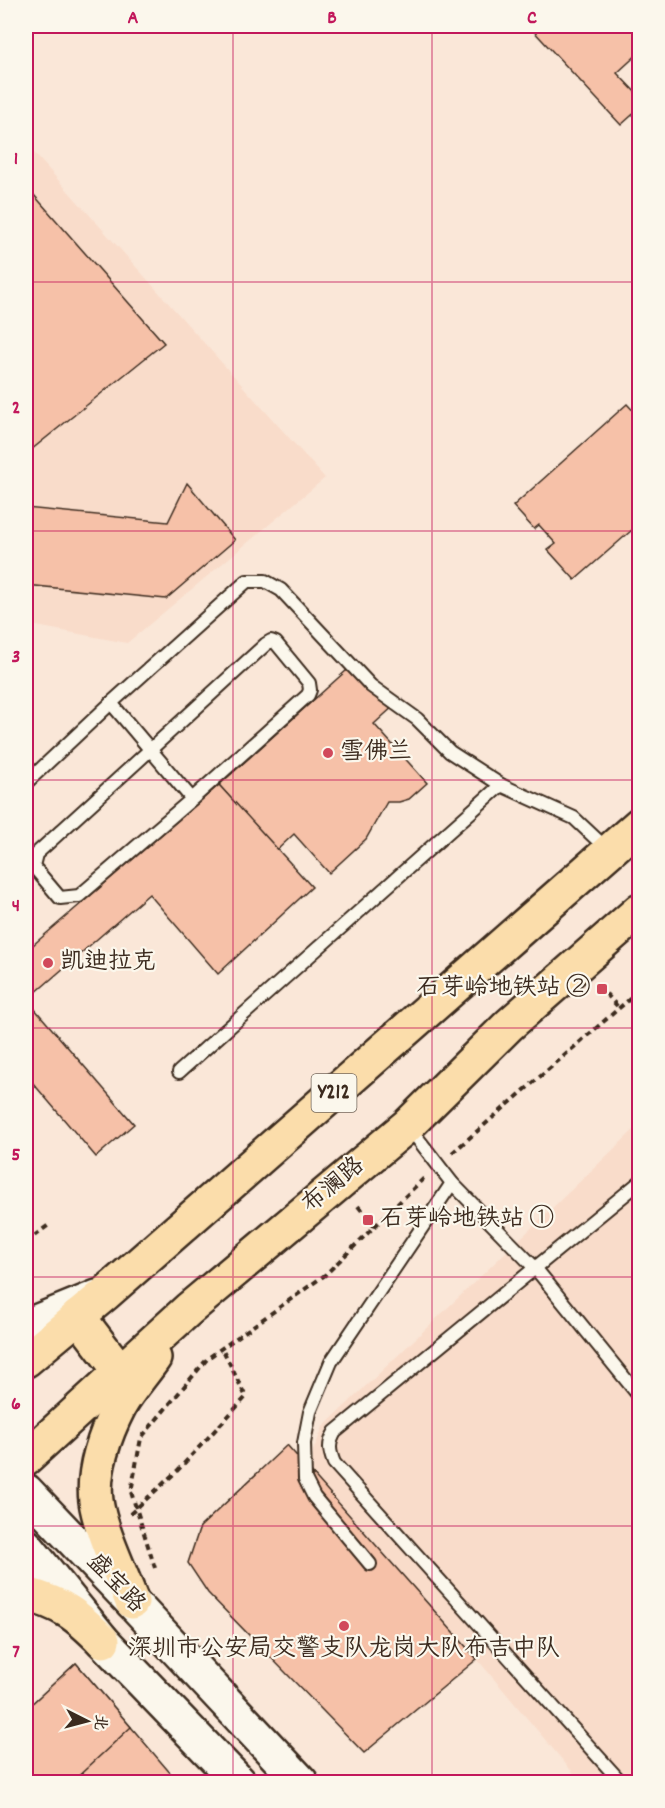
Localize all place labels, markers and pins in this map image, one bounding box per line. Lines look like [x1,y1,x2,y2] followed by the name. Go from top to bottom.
[340,736,412,770] place label: 雪佛兰
[321,746,335,760] marker: 雪佛兰
[60,946,156,980] place label: 凯迪拉克
[41,956,55,970] marker: 凯迪拉克
[417,972,590,1006] place label: 石芽岭地铁站 ②
[595,982,609,996] marker: 石芽岭地铁站 ②
[380,1203,554,1237] place label: 石芽岭地铁站 ①
[361,1213,375,1227] marker: 石芽岭地铁站 ①
[337,1619,351,1633] marker: 深圳市公安局交警支队龙岗大队布吉中队
[128,1633,560,1667] place label: 深圳市公安局交警支队龙岗大队布吉中队

